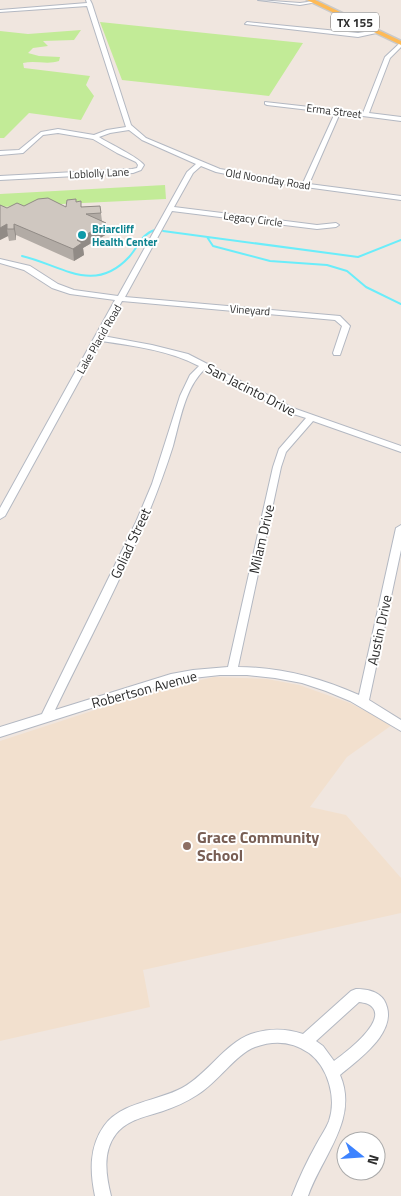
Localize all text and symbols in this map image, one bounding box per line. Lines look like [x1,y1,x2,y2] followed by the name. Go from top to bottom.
[331,13,379,32] road number: TX 155
[306,100,363,122] street label: Erma Street
[69,163,130,183] street label: Loblolly Lane
[224,164,312,194] street label: Old Noonday Road
[223,207,284,231] street label: Legacy Circle
[92,221,157,250] place label: Briarcliff Health Center
[76,229,88,241] marker: Briarcliff Health Center
[73,301,125,377] street label: Lake Placid Road
[229,301,271,319] street label: Vineyard
[202,357,300,421] street label: San Jacinto Drive
[243,502,279,576] street label: Milam Drive
[104,504,156,582] street label: Goliad Street
[361,593,397,667] street label: Austin Drive
[89,665,199,713] street label: Robertson Avenue
[197,825,319,867] place label: Grace Community School
[181,840,193,852] marker: Grace Community School
[336,1131,386,1181] north arrow
[362,1152,385,1168] text: N

